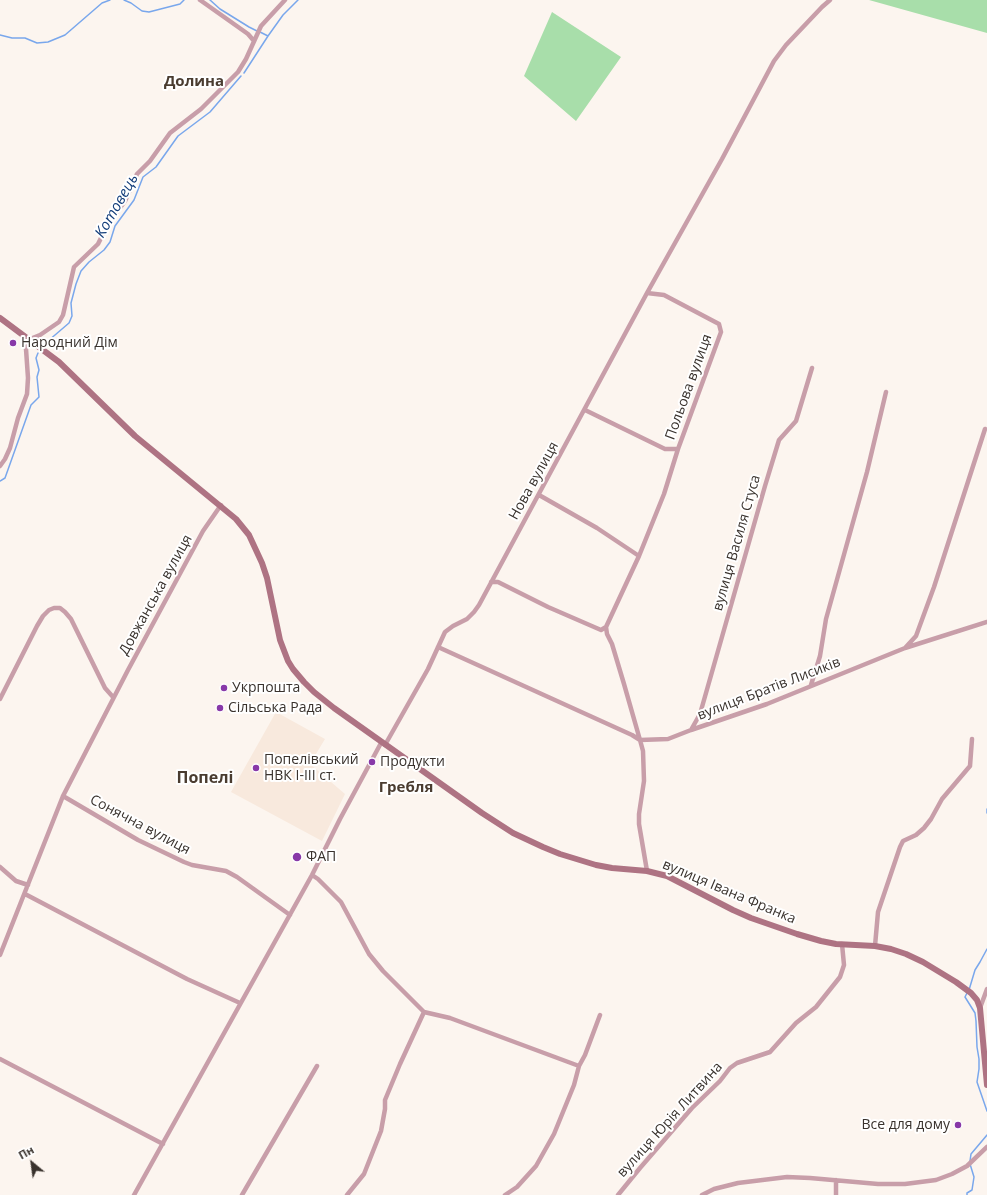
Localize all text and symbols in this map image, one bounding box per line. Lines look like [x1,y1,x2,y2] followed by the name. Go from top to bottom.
[164,73,224,91] district label: Долина
[92,171,142,241] water label: Котовець
[662,332,716,442] street label: Польова вулиця
[21,335,118,351] place label: Народний Дім
[8,338,18,348] marker: Народний Дім
[506,439,562,523] street label: Нова вулиця
[710,473,764,613] street label: вулиця Василя Стуса
[116,532,196,658] street label: Довжанська вулиця
[695,654,843,724] street label: вулиця Братів Лисиків
[232,680,300,696] place label: Укрпошта
[219,683,229,693] marker: Укрпошта
[228,700,322,716] place label: Сільська Рада
[215,703,225,713] marker: Сільська Рада
[264,752,359,784] place label: Попелівський НВК І-ІІІ ст.
[380,754,445,770] place label: Продукти
[367,757,377,767] marker: Продукти
[251,763,261,773] marker: Попелівський НВК І-ІІІ ст.
[177,768,233,788] district label: Попелі
[379,779,433,797] district label: Гребля
[87,792,193,858] street label: Сонячна вулиця
[306,849,336,865] place label: ФАП
[291,851,303,863] marker: ФАП
[660,856,798,928] street label: вулиця Івана Франка
[614,1059,726,1181] street label: вулиця Юрія Литвина
[862,1117,950,1133] place label: Все для дому
[953,1120,963,1130] marker: Все для дому
[16,1142,36,1162] text: Пн
[12,1143,52,1183] north arrow

